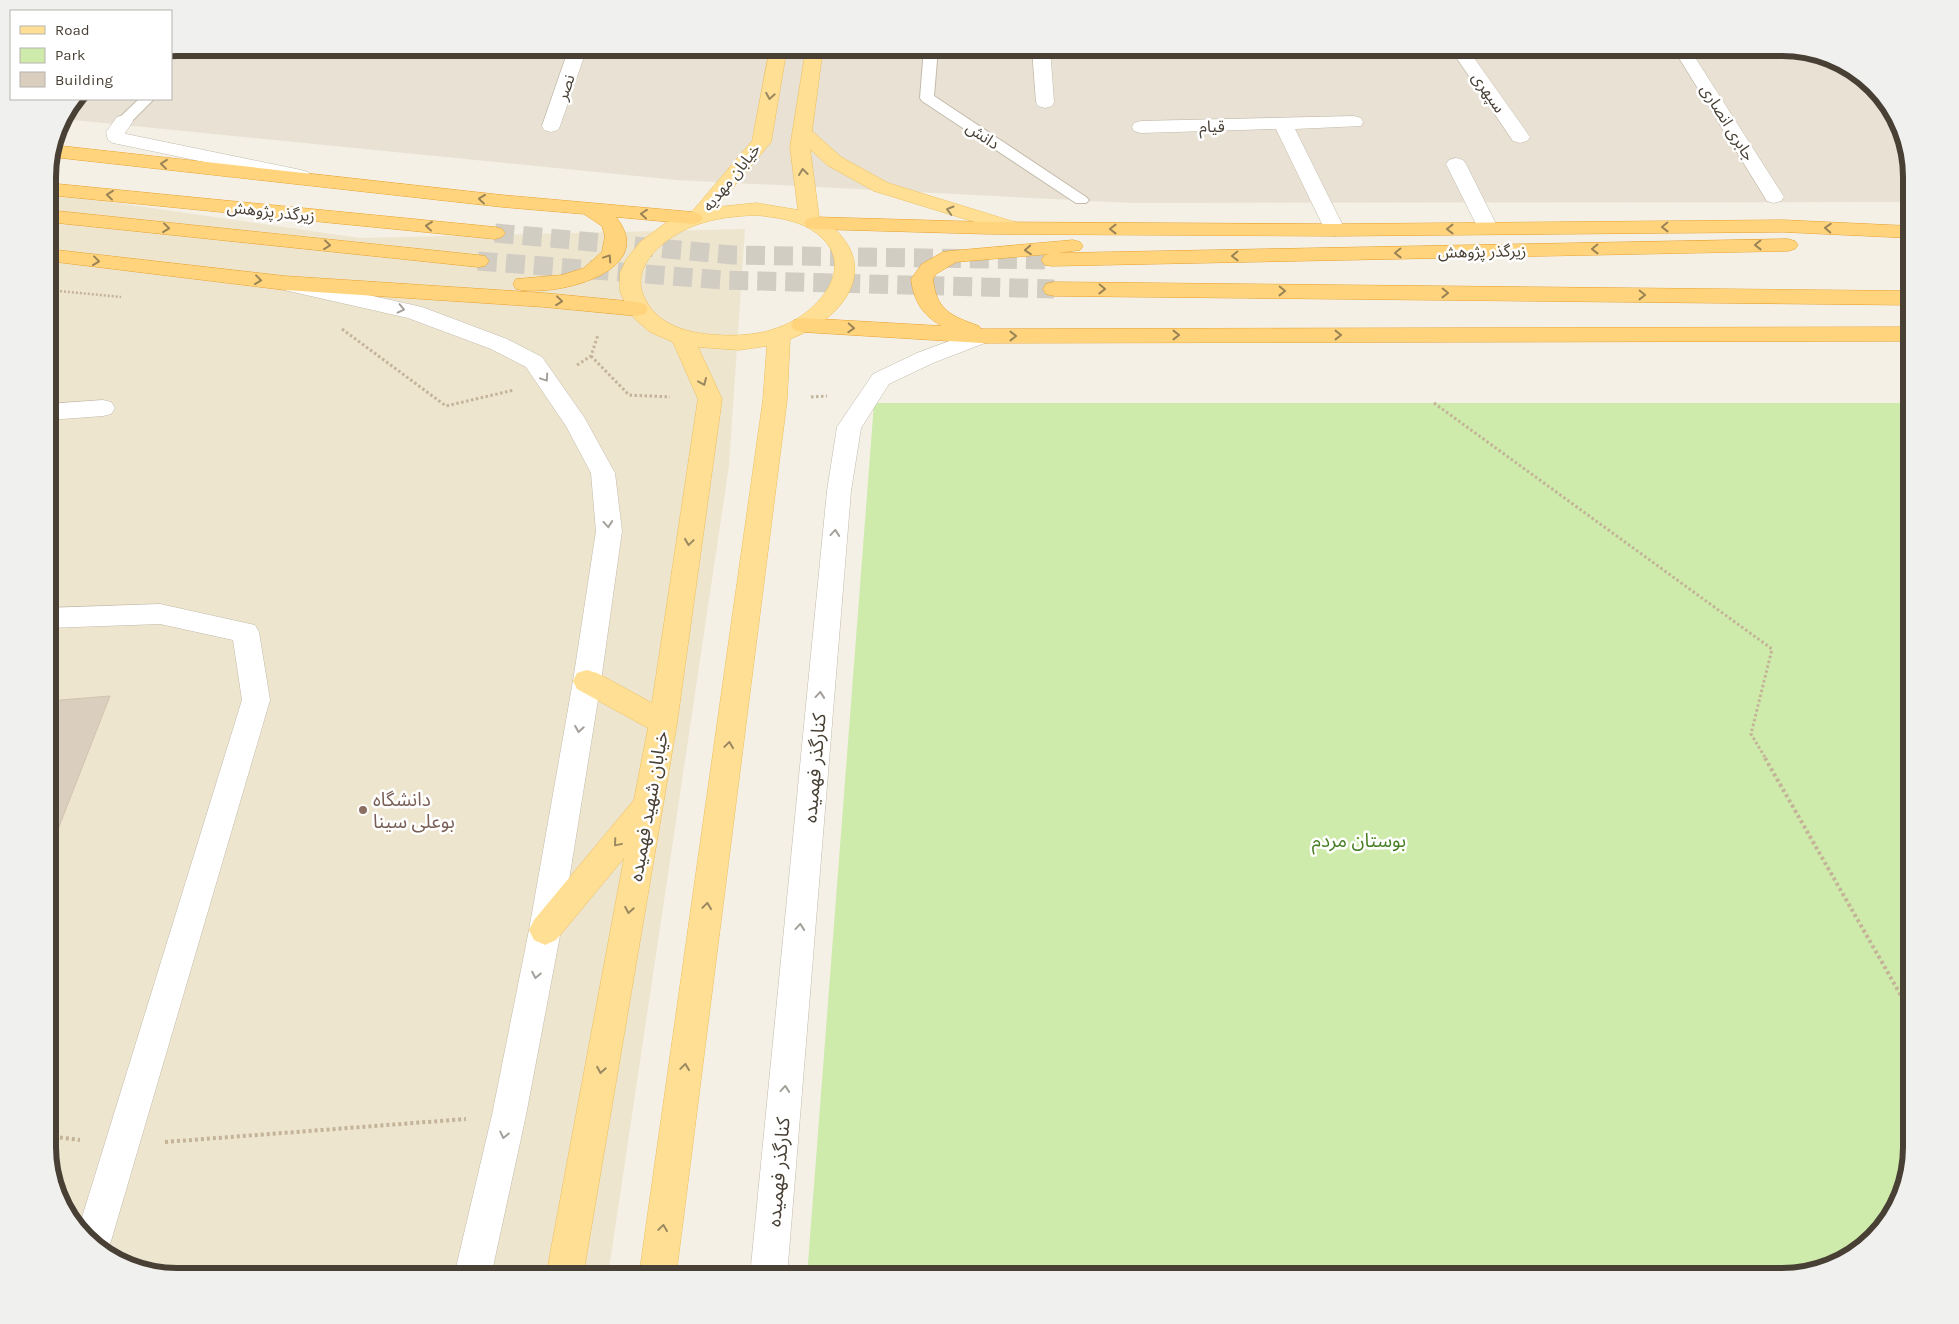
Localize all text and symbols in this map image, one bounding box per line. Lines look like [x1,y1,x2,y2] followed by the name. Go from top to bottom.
[10,10,172,100] legend
[55,21,90,39] text: Road
[55,46,85,64] text: Park
[1467,68,1509,117] street label: سپهری
[55,71,113,89] text: Building
[552,72,579,103] street label: نصر
[1697,80,1759,164] street label: جابری انصاری
[765,91,775,100] one-way arrow
[962,117,1003,153] street label: دانش
[1199,117,1225,139] street label: قیام
[698,140,764,215] street label: خیابان مهدیه
[160,159,168,170] one-way arrow
[798,168,809,176] one-way arrow
[106,190,114,201] one-way arrow
[478,194,486,205] one-way arrow
[226,197,316,227] street label: زیرگذر پژوهش
[947,205,955,215] one-way arrow
[640,209,648,220] one-way arrow
[425,221,433,232] one-way arrow
[162,222,170,233] one-way arrow
[1661,222,1669,232] one-way arrow
[1824,223,1832,234] one-way arrow
[1109,224,1116,234] one-way arrow
[1446,224,1454,234] one-way arrow
[324,240,332,251] one-way arrow
[1754,240,1762,250] one-way arrow
[1438,241,1526,263] street label: زیرگذر پژوهش
[1024,244,1032,255] one-way arrow
[1591,244,1599,254] one-way arrow
[1394,248,1402,258] one-way arrow
[1231,251,1239,262] one-way arrow
[602,254,611,263] one-way arrow
[92,255,100,266] one-way arrow
[254,274,262,285] one-way arrow
[1099,284,1107,295] one-way arrow
[1279,286,1287,297] one-way arrow
[1442,288,1449,298] one-way arrow
[1639,290,1647,300] one-way arrow
[556,295,564,306] one-way arrow
[397,303,406,314] one-way arrow
[847,322,855,333] one-way arrow
[1172,330,1180,340] one-way arrow
[1334,330,1342,340] one-way arrow
[1010,331,1017,341] one-way arrow
[539,372,548,382] one-way arrow
[696,377,707,386] one-way arrow
[602,520,613,528] one-way arrow
[829,529,840,537] one-way arrow
[684,538,695,546] one-way arrow
[815,691,826,699] one-way arrow
[799,711,831,824] street label: کنارگذر فهمیده
[574,725,584,733] one-way arrow
[625,729,673,883] street label: خیابان شهید فهمیده
[723,741,733,749] one-way arrow
[373,789,455,833] place label: دانشگاه بوعلی سینا
[357,804,369,816] marker: دانشگاه بوعلی سینا
[1312,830,1406,855] park label: بوستان مردم
[614,838,623,847] one-way arrow
[701,902,712,910] one-way arrow
[625,905,635,914] one-way arrow
[794,922,805,930] one-way arrow
[531,971,542,980] one-way arrow
[679,1063,690,1071] one-way arrow
[596,1065,606,1074] one-way arrow
[779,1084,790,1092] one-way arrow
[763,1115,795,1228] street label: کنارگذر فهمیده
[500,1130,510,1139] one-way arrow
[657,1224,668,1232] one-way arrow

